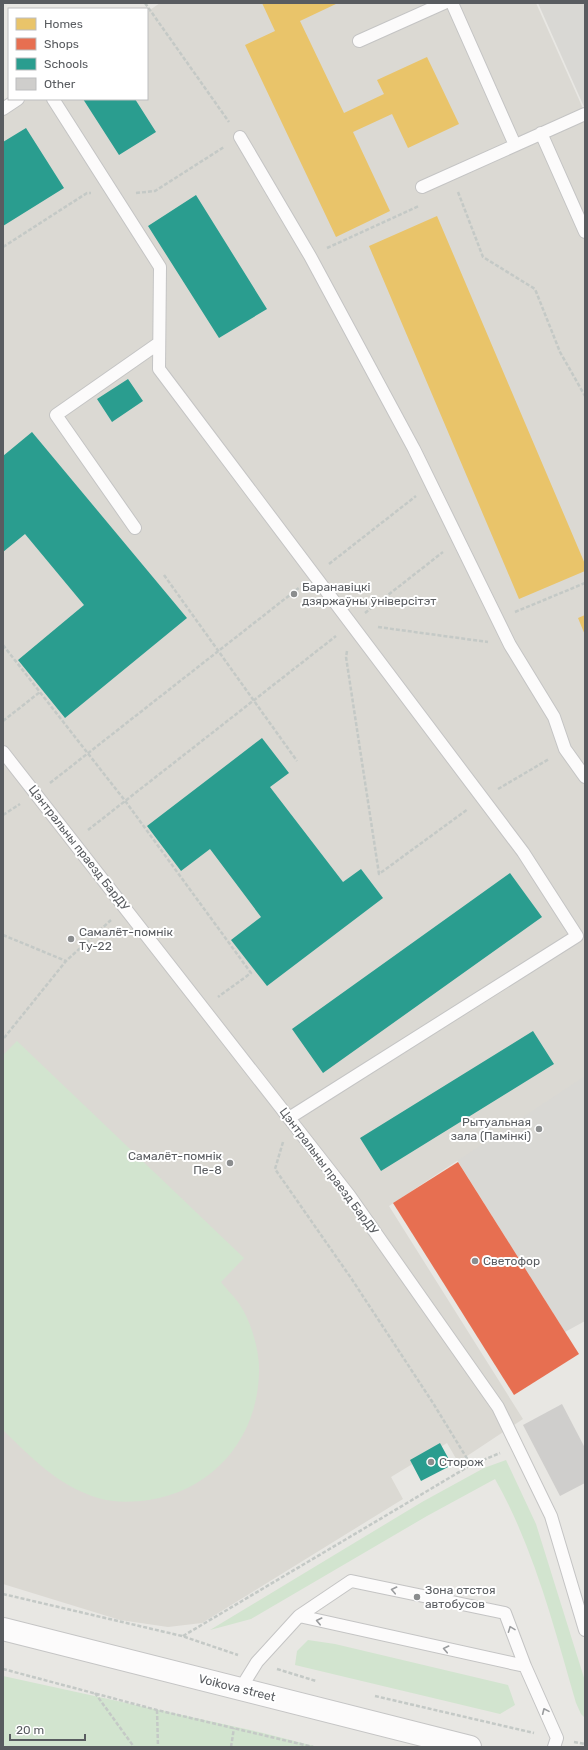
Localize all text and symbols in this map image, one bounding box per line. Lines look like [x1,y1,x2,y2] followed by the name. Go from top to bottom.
[8,8,148,100] legend
[44,17,83,31] text: Homes
[44,37,79,51] text: Shops
[44,57,88,71] text: Schools
[44,77,76,91] text: Other
[302,580,436,608] place label: Баранавіцкі дзяржаўны ўніверсітэт
[289,589,299,599] marker: Баранавіцкі дзяржаўны ўніверсітэт
[26,782,133,914] street label: Цэнтральны праезд БарДУ
[79,925,173,953] place label: Самалёт-помнік Ту-22
[66,934,76,944] marker: Самалёт-помнік Ту-22
[277,1105,382,1238] street label: Цэнтральны праезд БарДУ
[451,1115,531,1143] place label: Рытуальная зала (Памінкі)
[534,1124,544,1134] marker: Рытуальная зала (Памінкі)
[128,1149,223,1177] place label: Самалёт-помнік Пе-8
[225,1158,235,1168] marker: Самалёт-помнік Пе-8
[483,1254,540,1268] place label: Светофор
[470,1256,480,1266] marker: Светофор
[439,1455,484,1469] place label: Сторож
[426,1457,436,1467] marker: Сторож
[425,1583,495,1611] place label: Зона отстоя автобусов
[391,1587,397,1595] one-way arrow
[412,1592,422,1602] marker: Зона отстоя автобусов
[316,1617,322,1625] one-way arrow
[507,1626,515,1633] one-way arrow
[443,1645,449,1653] one-way arrow
[197,1672,277,1704] street label: Voikova street
[542,1708,550,1716] one-way arrow
[10,1716,85,1742] scale bar
[16,1723,44,1737] text: 20 m

